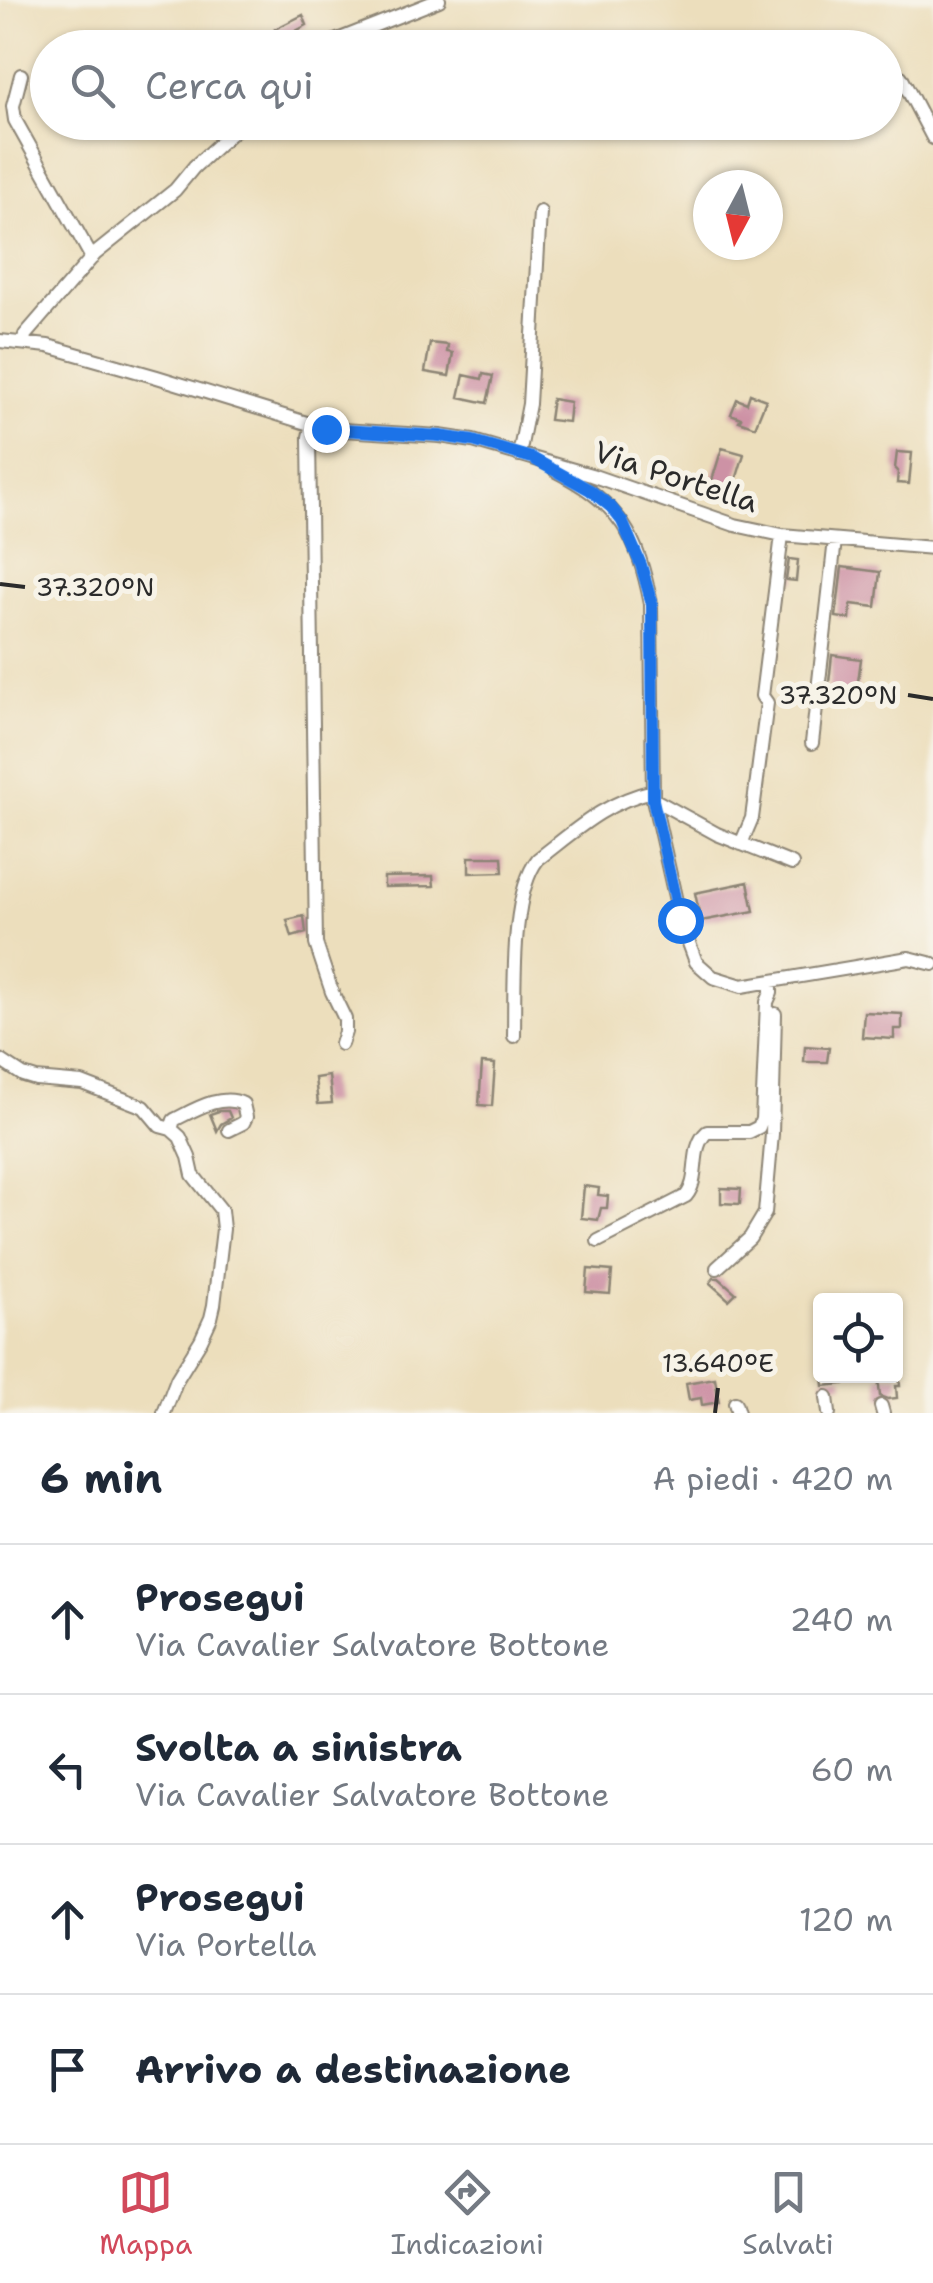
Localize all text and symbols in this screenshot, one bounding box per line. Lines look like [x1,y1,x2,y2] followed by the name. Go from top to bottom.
[30,30,903,140] search box
[65,58,120,113] icon: search
[145,60,314,111] text: Cerca qui
[693,170,783,260] north arrow
[304,407,350,453] route end
[589,431,764,522] street label: Via Portella
[36,570,154,604] text: 37.320°N
[779,678,897,712] text: 37.320°N
[658,898,704,944] route start
[813,1293,903,1383] map controls
[813,1293,903,1383] button: locate
[662,1346,774,1380] text: 13.640°E
[40,1450,162,1506] text: 6 min
[652,1457,893,1500] text: A piedi · 420 m
[135,1572,305,1623] text: Prosegui
[40,1592,95,1647] icon: ahead
[790,1598,893,1641] text: 240 m
[135,1623,609,1666] text: Via Cavalier Salvatore Bottone
[135,1722,462,1773] text: Svolta a sinistra
[40,1742,95,1797] icon: left
[811,1748,893,1791] text: 60 m
[135,1773,609,1816] text: Via Cavalier Salvatore Bottone
[135,1872,305,1923] text: Prosegui
[40,1892,95,1947] icon: ahead
[799,1898,893,1941] text: 120 m
[135,1923,317,1966] text: Via Portella
[40,2042,95,2097] icon: arrive
[135,2044,571,2095] text: Arrivo a destinazione
[99,2165,192,2263] tab: Mappa
[391,2165,544,2263] tab: Indicazioni
[742,2165,834,2263] tab: Salvati

